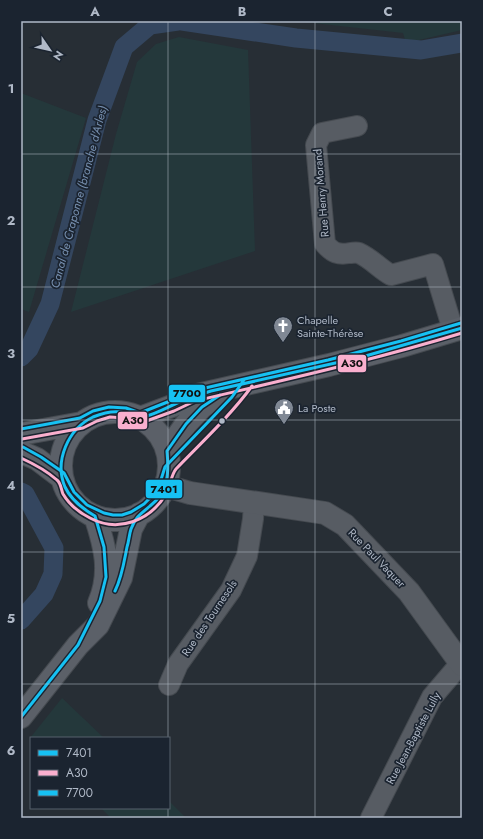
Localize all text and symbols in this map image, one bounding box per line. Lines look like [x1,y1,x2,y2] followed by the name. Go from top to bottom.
[89,2,100,21] text: A
[238,2,247,21] text: B
[383,2,393,21] text: C
[30,30,70,70] north arrow
[49,47,67,64] text: N
[8,79,14,98] text: 1
[46,103,112,290] water label: Canal de Craponne (branche d'Arles)
[309,148,333,238] street label: Rue Henry Morand
[7,211,15,230] text: 2
[297,312,364,341] place label: Chapelle Sainte-Thérèse
[272,315,294,343] church icon: Chapelle Sainte-Thérèse
[7,344,15,363] text: 3
[337,354,367,373] line badge: A30
[340,355,363,371] text: A30
[168,384,206,403] line badge: 7700
[173,385,201,401] text: 7700
[273,397,295,425] public building icon: La Poste
[298,400,336,416] place label: La Poste
[117,411,148,430] line badge: A30
[121,412,144,428] text: A30
[217,416,227,426] unlabelled marker
[6,476,16,495] text: 4
[145,479,183,499] line badge: 7401
[150,481,178,497] text: 7401
[345,525,409,591] street label: Rue Paul Vaquer
[177,576,241,659] street label: Rue des Tournesols
[7,609,15,628] text: 5
[382,689,444,787] street label: Rue Jean-Baptiste Lully
[30,737,170,809] legend
[7,741,16,760] text: 6
[66,744,92,762] text: 7401
[66,764,88,782] text: A30
[66,784,93,802] text: 7700

